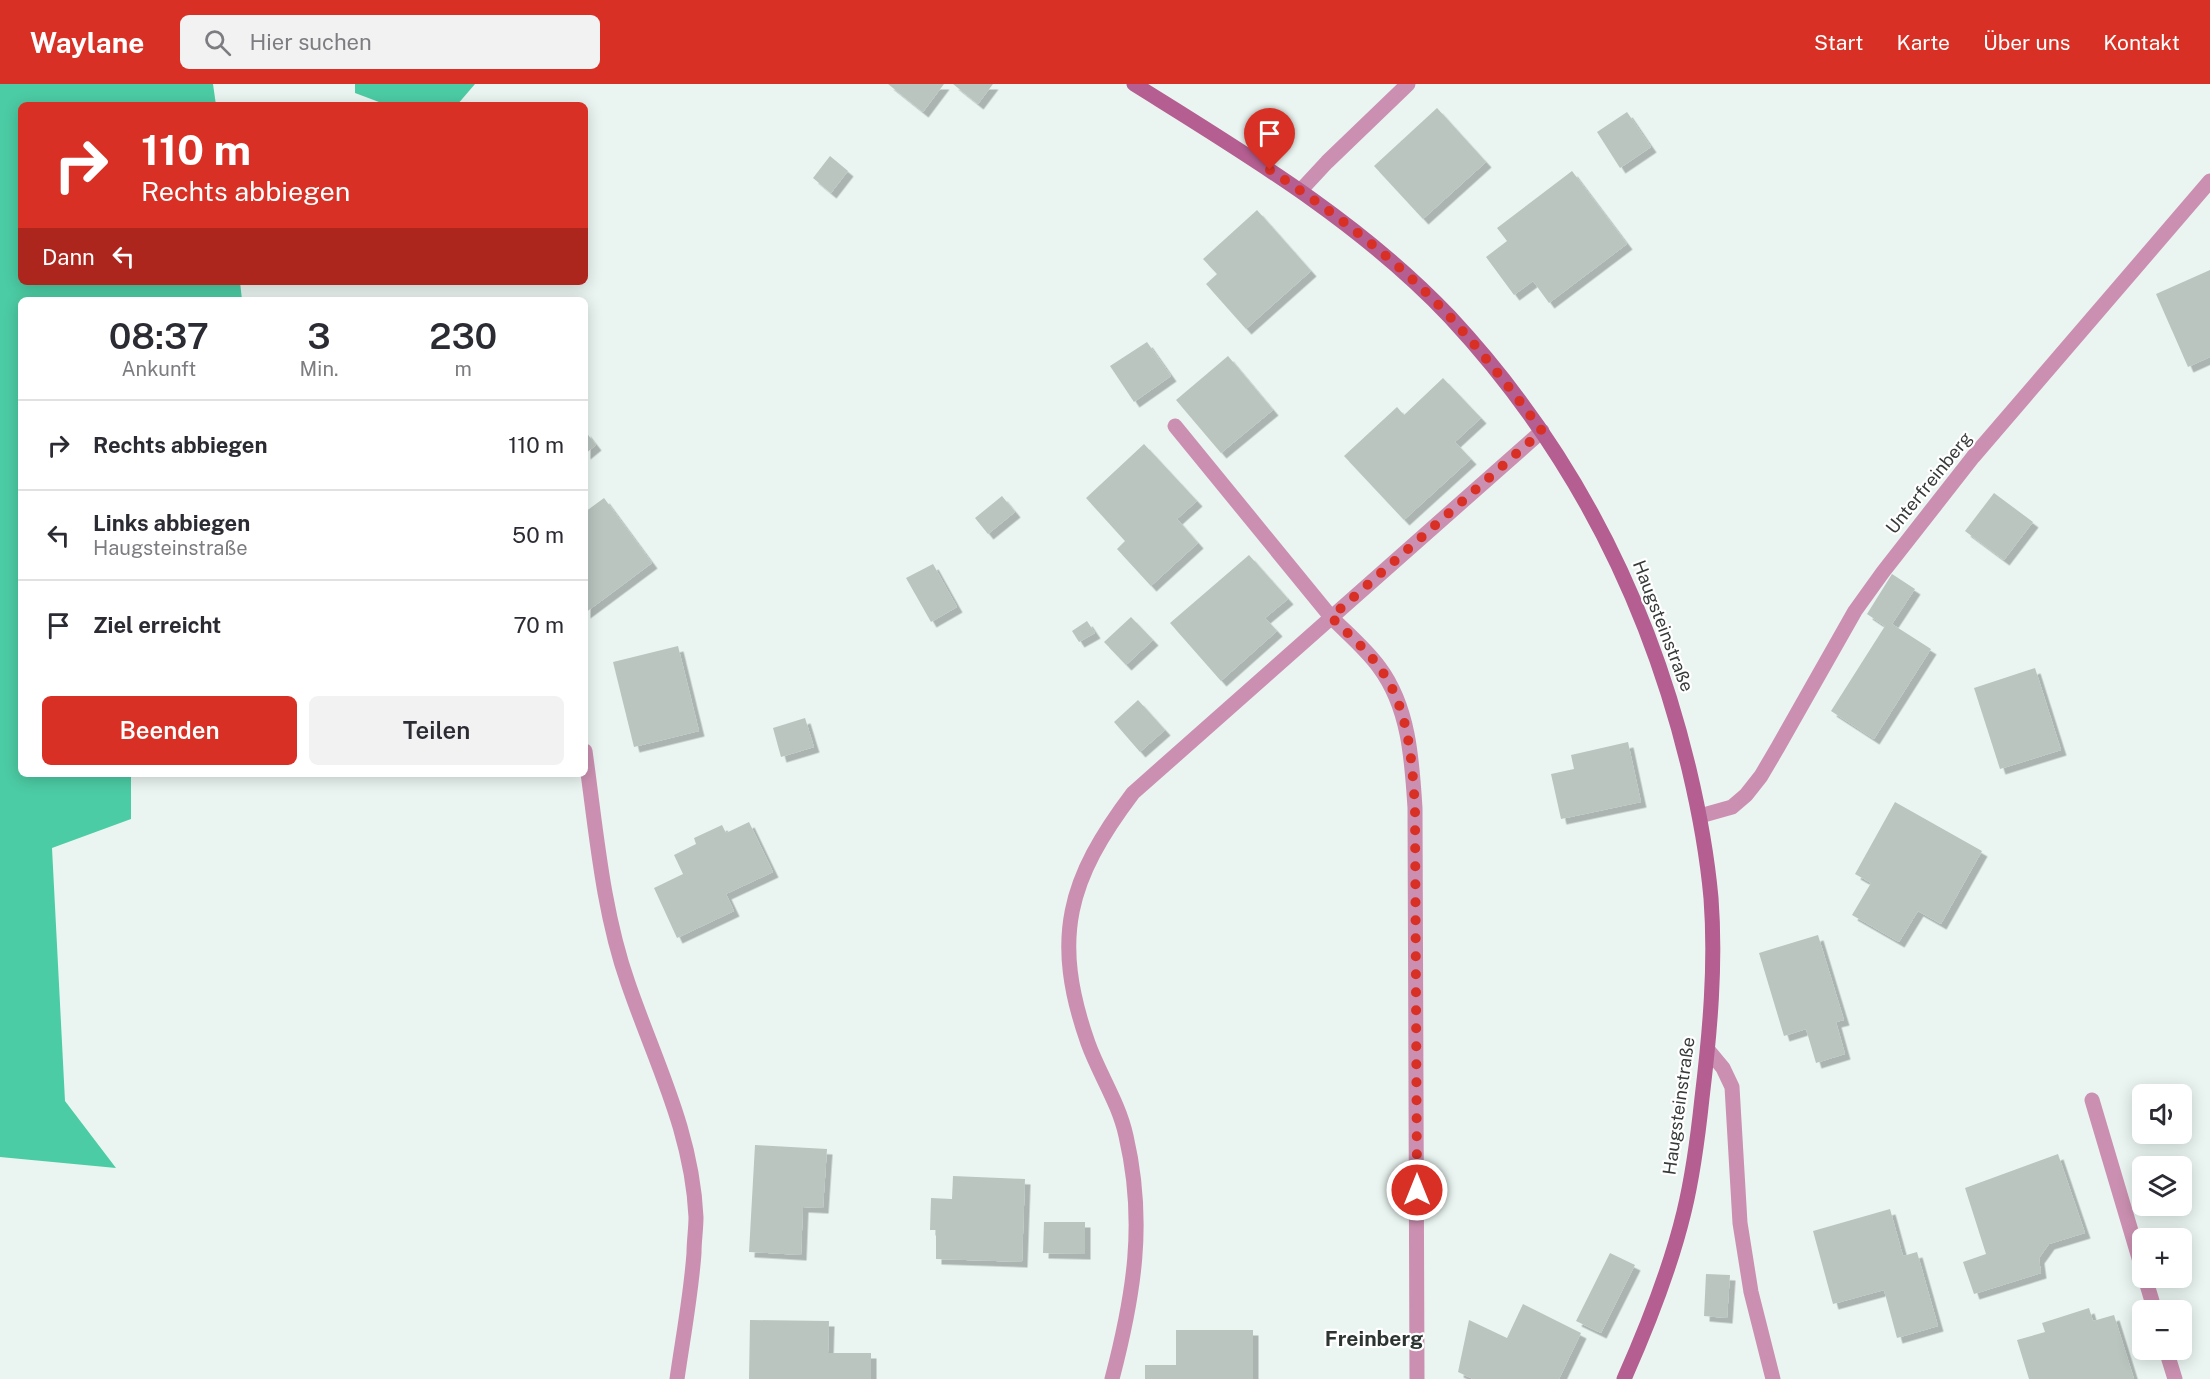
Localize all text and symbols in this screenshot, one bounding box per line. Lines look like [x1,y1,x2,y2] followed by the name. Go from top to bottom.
[180,15,600,69] search box
[30,26,144,59] text: Waylane
[201,26,234,59] icon: search
[249,29,372,55] text: Hier suchen
[1814,30,1863,55] text: Start
[1896,30,1950,55] text: Karte
[1983,30,2070,55] text: Über uns
[2103,30,2180,55] text: Kontakt
[1244,108,1295,170] pin
[1253,117,1286,150] icon: arrive
[141,125,251,174] text: 110 m
[42,126,120,204] icon: right
[141,175,350,207] text: Rechts abbiegen
[107,240,140,273] icon: left
[42,244,95,270] text: Dann
[109,315,209,357] text: 08:37
[307,315,331,357] text: 3
[429,315,497,357] text: 230
[121,357,196,381] text: Ankunft
[300,357,338,381] text: Min.
[455,357,472,381] text: m
[1881,428,1976,538] street label: Unterfreinberg
[42,429,75,462] icon: right
[93,432,268,458] text: Rechts abbiegen
[508,432,564,458] text: 110 m
[93,510,250,536] text: Links abbiegen
[42,519,75,552] icon: left
[512,522,564,548] text: 50 m
[93,536,248,560] text: Haugsteinstraße
[1629,557,1698,695] street label: Haugsteinstraße
[42,609,75,642] icon: arrive
[93,612,221,638] text: Ziel erreicht
[513,612,564,638] text: 70 m
[42,696,297,765] button: Beenden
[309,696,564,765] button: Teilen
[1658,1036,1699,1176] street label: Haugsteinstraße
[2132,1084,2192,1360] map controls
[2132,1084,2192,1144] button: sound
[2132,1156,2192,1216] button: layers
[1385,1158,1449,1222] position arrow
[2132,1228,2192,1288] button: +
[2132,1300,2192,1360] button: −
[1325,1326,1423,1351] district label: Freinberg

